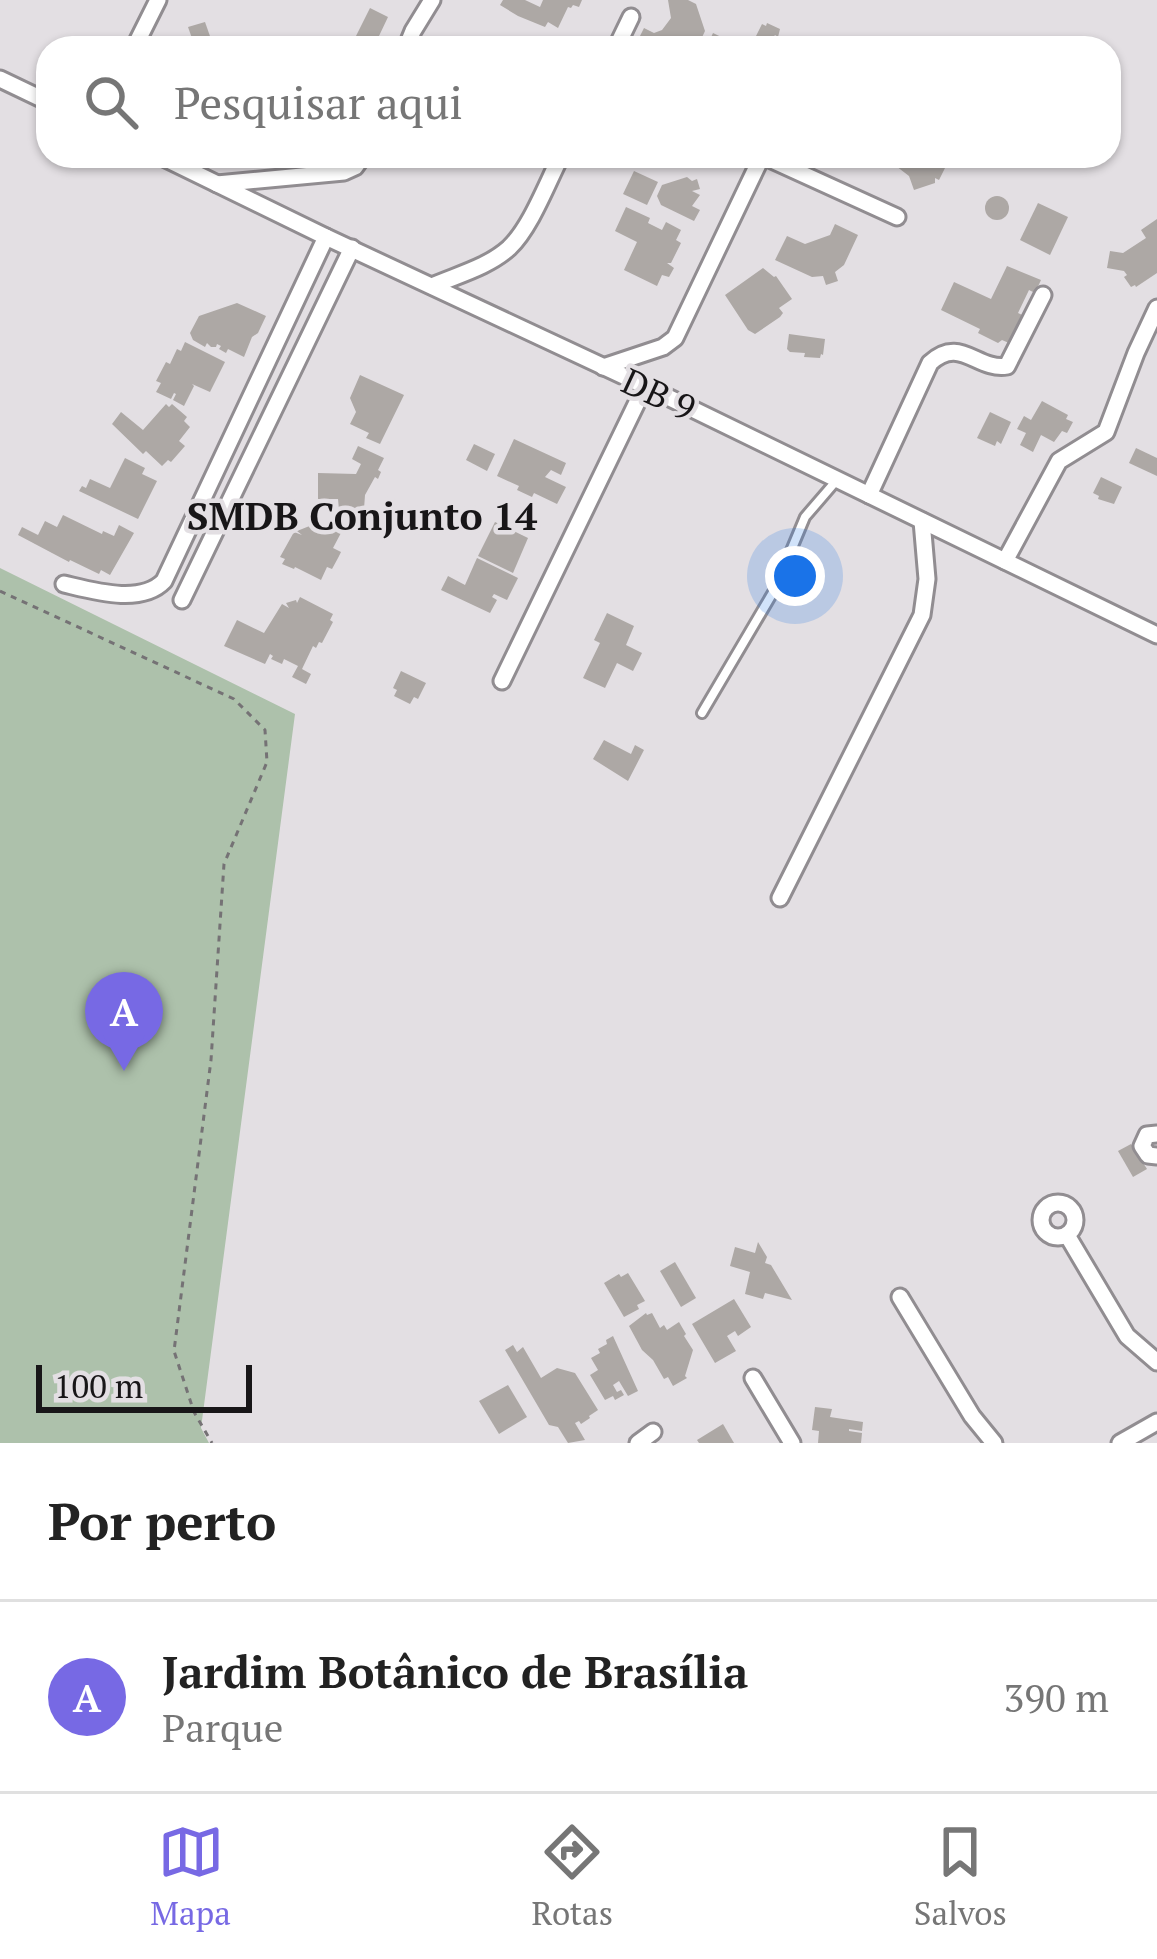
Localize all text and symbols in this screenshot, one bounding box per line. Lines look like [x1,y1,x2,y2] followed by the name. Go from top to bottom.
[36,36,1121,168] search box
[78,69,144,135] icon: search
[174,72,463,132] text: Pesquisar aqui
[615,357,703,431] street label: DB 9
[187,489,537,541] district label: SMDB Conjunto 14
[765,546,825,606] your location
[85,972,163,1071] pin: A
[36,1359,252,1412] scale bar
[54,1364,143,1407] text: 100 m
[48,1487,276,1555] text: Por perto
[162,1641,748,1701] text: Jardim Botânico de Brasília
[73,1671,101,1723] text: A
[1004,1671,1109,1723] text: 390 m
[162,1701,283,1753] text: Parque
[150,1819,231,1934] tab: Mapa
[532,1819,613,1934] tab: Rotas
[914,1819,1007,1934] tab: Salvos

